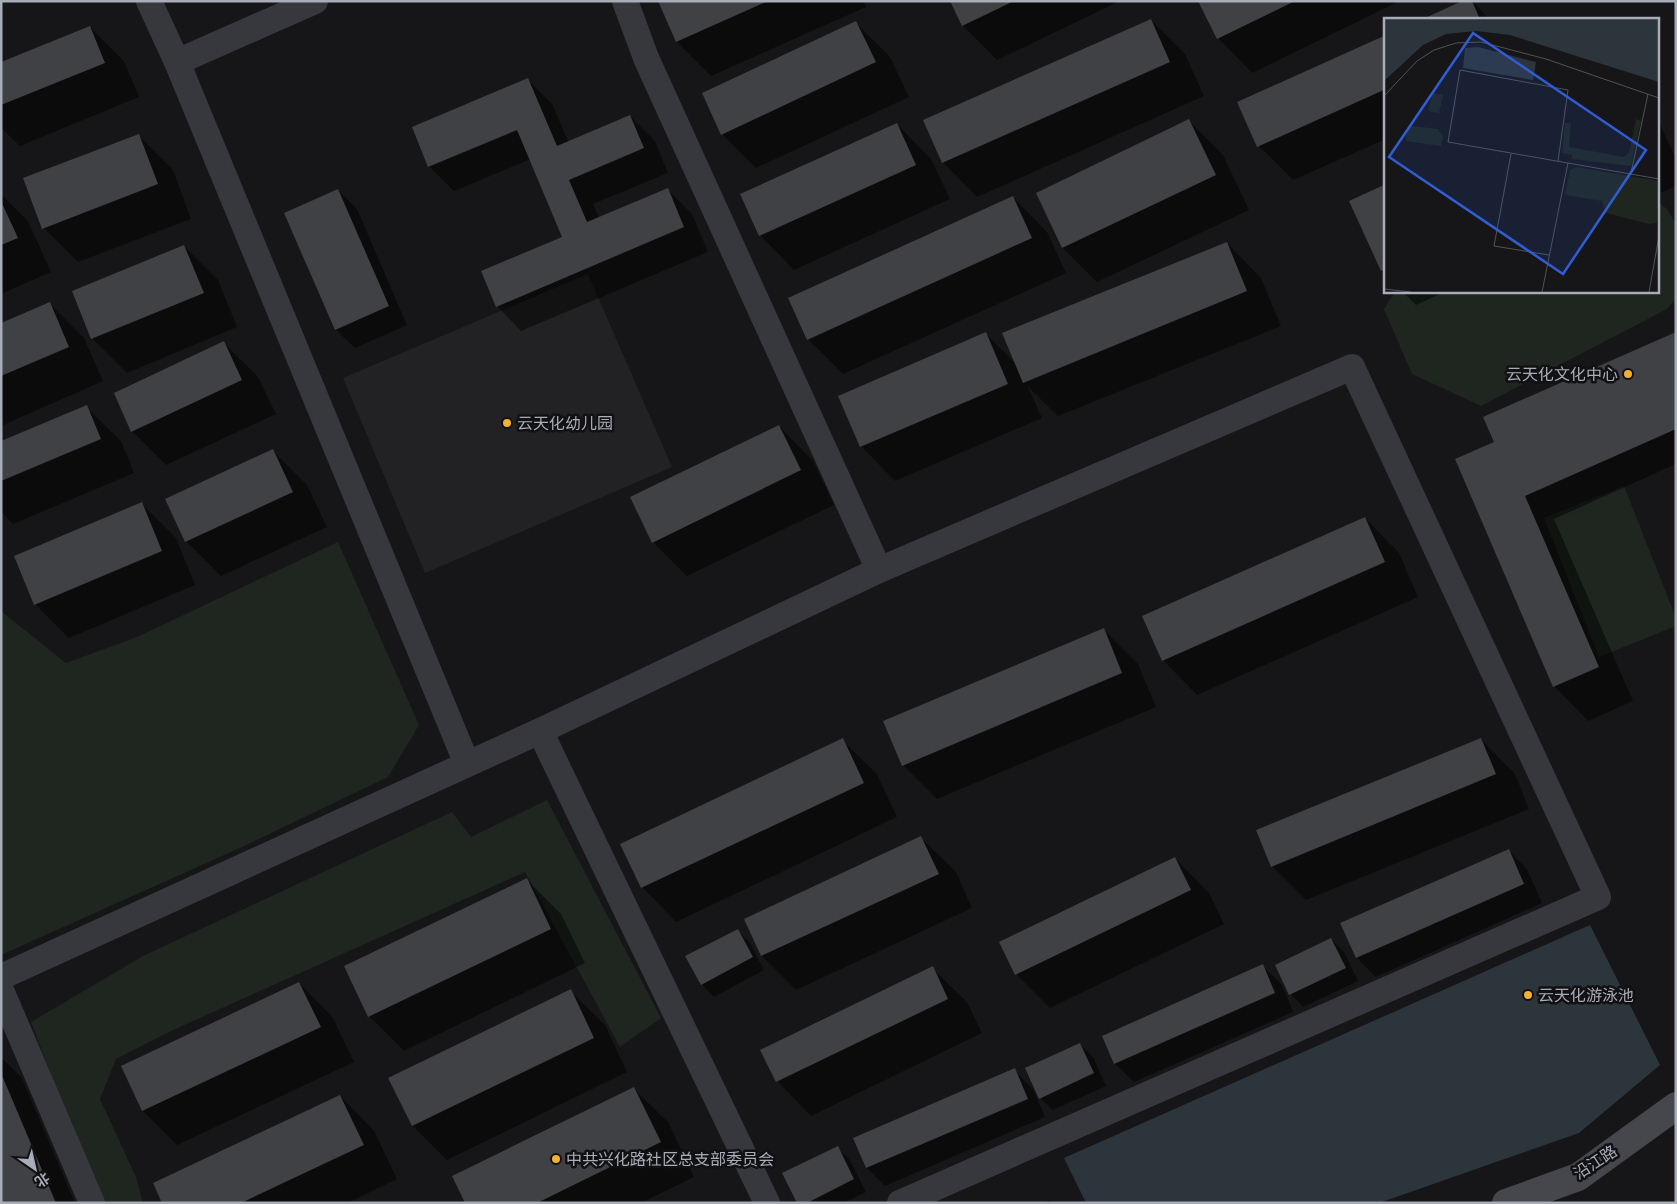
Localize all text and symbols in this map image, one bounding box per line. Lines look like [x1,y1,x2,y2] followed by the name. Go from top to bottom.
[1384,18,1660,292] inset map
[1506,366,1618,385] place label: 云天化文化中心
[1622,368,1634,380] marker: 云天化文化中心
[517,415,613,434] place label: 云天化幼儿园
[501,417,513,429] marker: 云天化幼儿园
[1538,987,1634,1006] place label: 云天化游泳池
[1522,989,1534,1001] marker: 云天化游泳池
[1571,1142,1621,1184] street label: 沿江路
[10,1144,60,1194] north arrow
[566,1151,774,1170] place label: 中共兴化路社区总支部委员会
[550,1153,562,1165] marker: 中共兴化路社区总支部委员会
[31,1168,53,1190] text: 北

